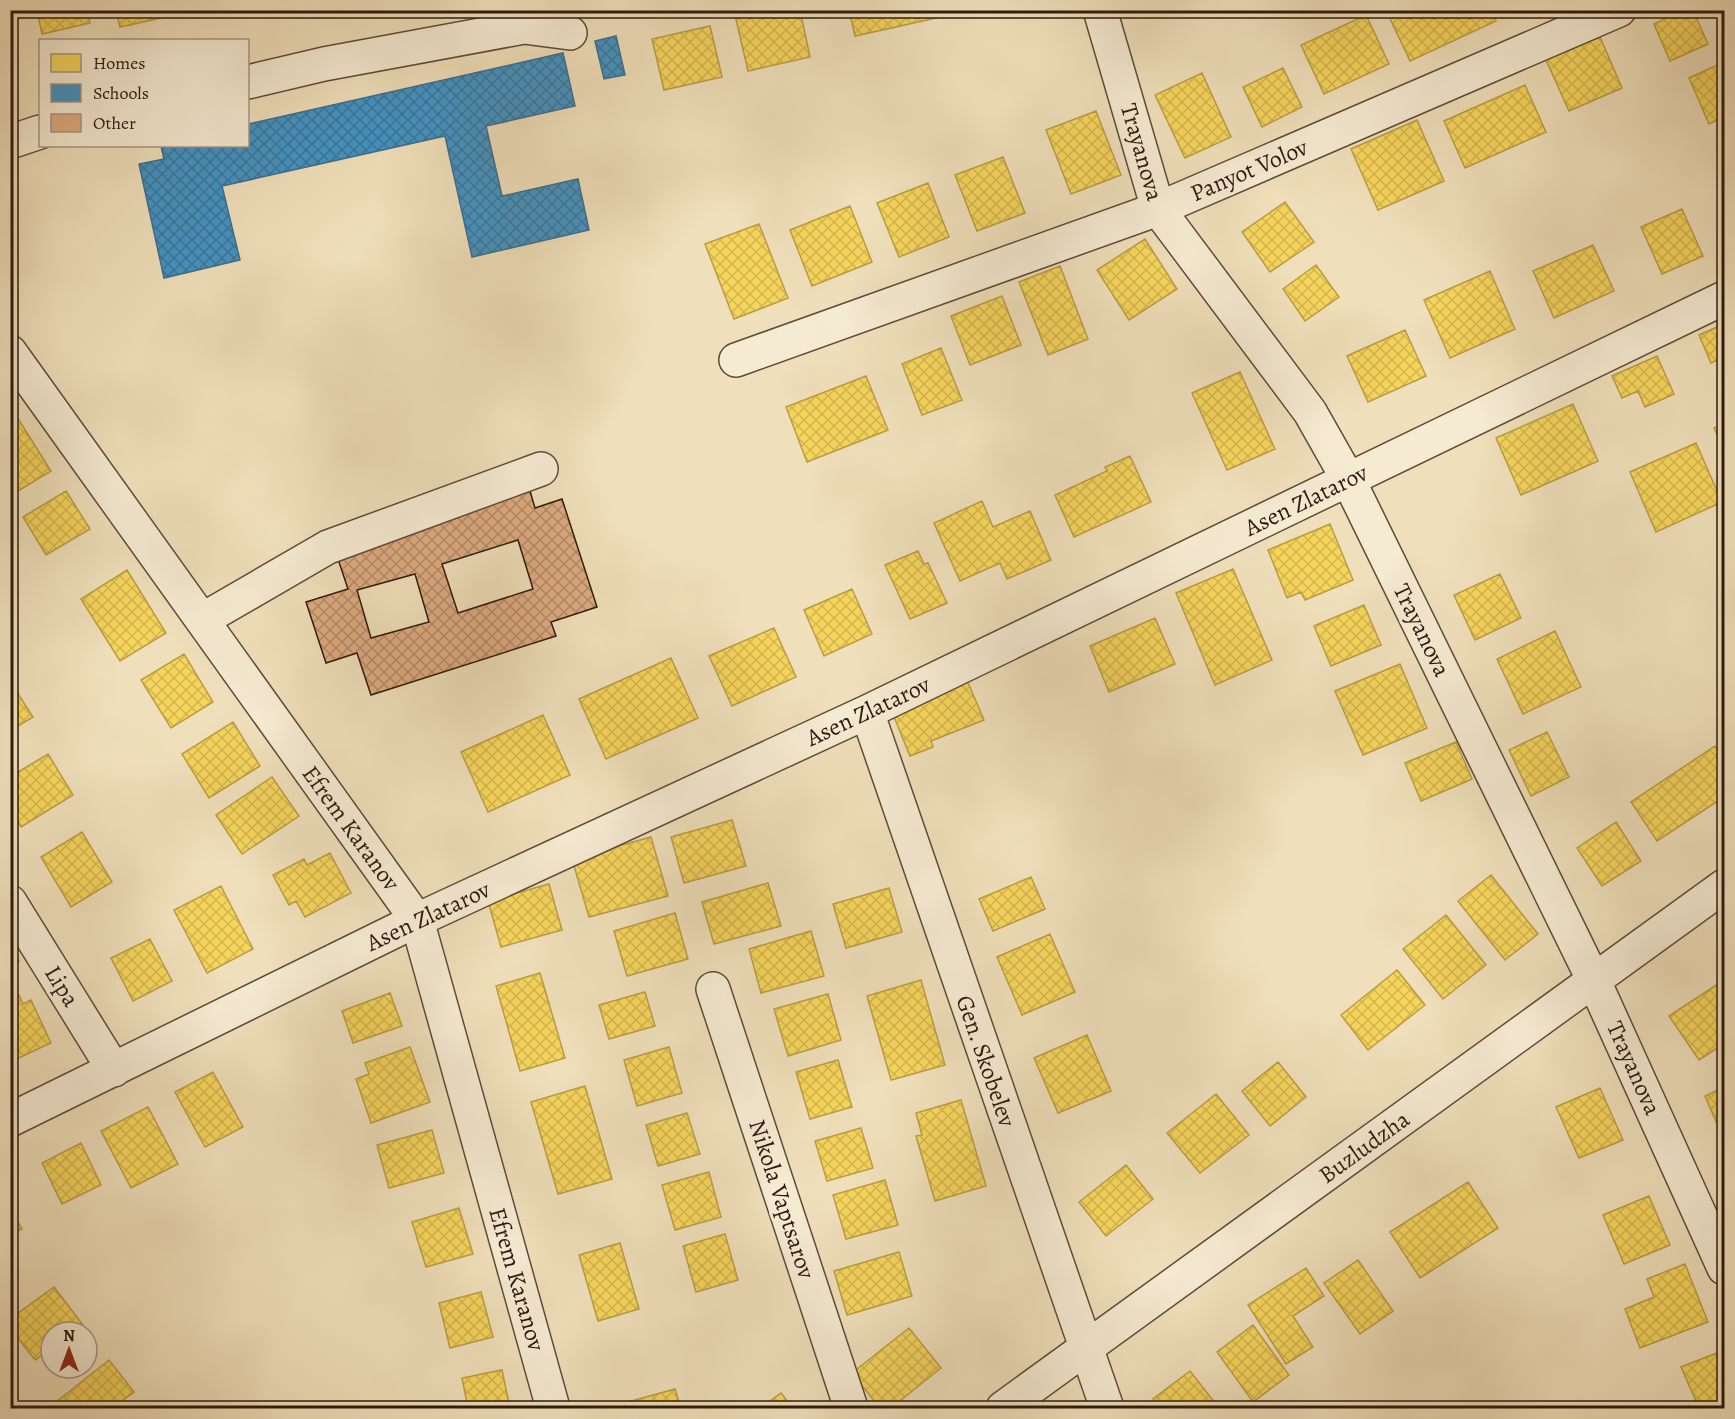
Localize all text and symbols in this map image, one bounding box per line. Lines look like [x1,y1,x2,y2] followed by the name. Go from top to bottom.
[39,39,249,147] legend
[93,51,145,75] text: Homes
[93,81,149,105] text: Schools
[1113,100,1171,205] street label: Trayanova
[93,111,136,135] text: Other
[1185,131,1313,209] street label: Panyot Volov
[1238,456,1373,544] street label: Asen Zlatarov
[1386,578,1459,683] street label: Trayanova
[800,668,935,754] street label: Asen Zlatarov
[295,759,408,897] street label: Efrem Karanov
[360,873,495,959] street label: Asen Zlatarov
[37,959,87,1013] street label: Lipa
[949,991,1024,1131] street label: Gen. Skobelev
[1599,1016,1669,1121] street label: Trayanova
[1312,1103,1417,1191] street label: Buzludzha
[741,1115,823,1283] street label: Nikola Vaptsarov
[481,1204,553,1355] street label: Efrem Karanov
[39,1320,99,1380] north arrow
[63,1325,75,1347] text: N

